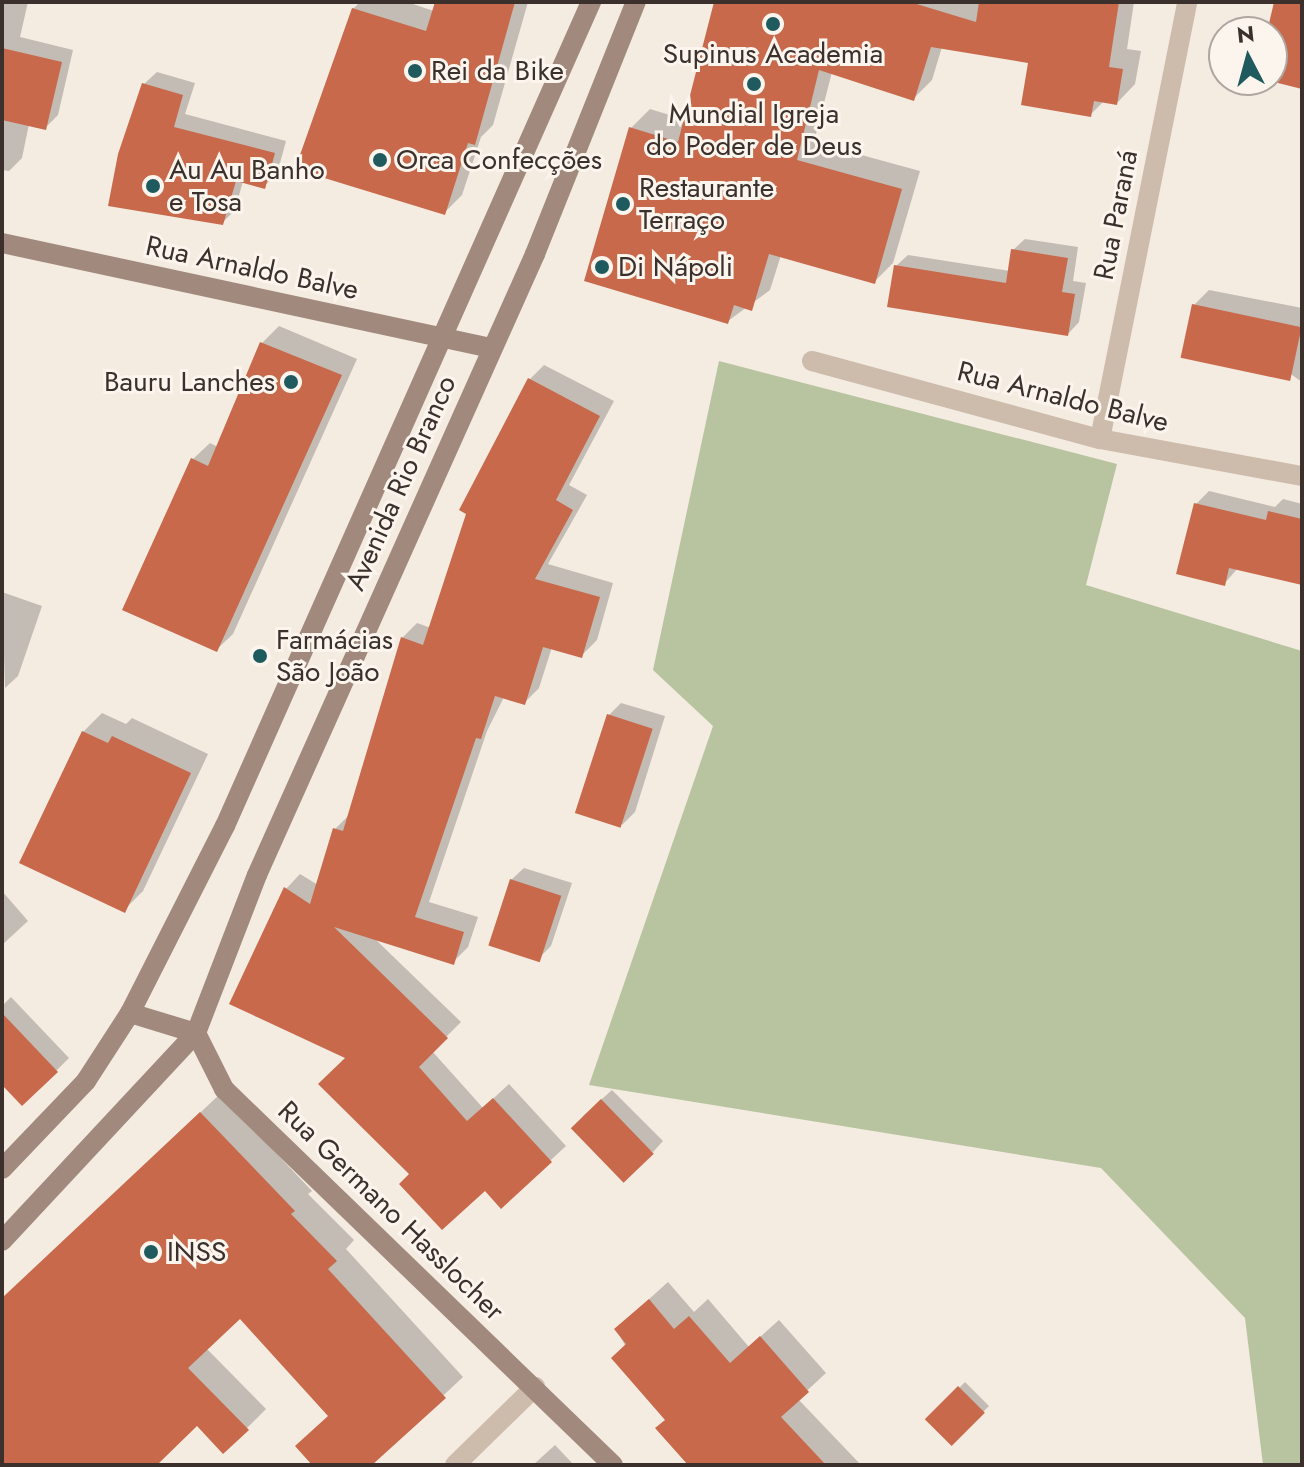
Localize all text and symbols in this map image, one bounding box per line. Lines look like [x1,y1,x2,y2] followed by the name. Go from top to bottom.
[764,15,782,33] marker: Supinus Academia
[1208,16,1288,96] north arrow
[1235,17,1256,51] text: N
[663,37,883,71] place label: Supinus Academia
[431,54,564,88] place label: Rei da Bike
[406,62,424,80] marker: Rei da Bike
[745,75,763,93] marker: Mundial Igreja do Poder de Deus
[646,97,862,163] place label: Mundial Igreja do Poder de Deus
[396,143,602,177] place label: Orca Confecções
[1087,147,1145,283] street label: Rua Paraná
[371,151,389,169] marker: Orca Confecções
[169,153,325,219] place label: Au Au Banho e Tosa
[639,171,774,237] place label: Restaurante Terraço
[144,177,162,195] marker: Au Au Banho e Tosa
[614,195,632,213] marker: Restaurante Terraço
[143,229,361,307] street label: Rua Arnaldo Balve
[618,250,733,284] place label: Di Nápoli
[593,258,611,276] marker: Di Nápoli
[954,355,1172,439] street label: Rua Arnaldo Balve
[104,365,275,399] place label: Bauru Lanches
[338,370,464,596] street label: Avenida Rio Branco
[282,373,300,391] marker: Bauru Lanches
[276,623,393,689] place label: Farmácias São João
[251,647,269,665] marker: Farmácias São João
[271,1094,511,1328] street label: Rua Germano Hasslocher
[167,1235,226,1269] place label: INSS
[142,1243,160,1261] marker: INSS

